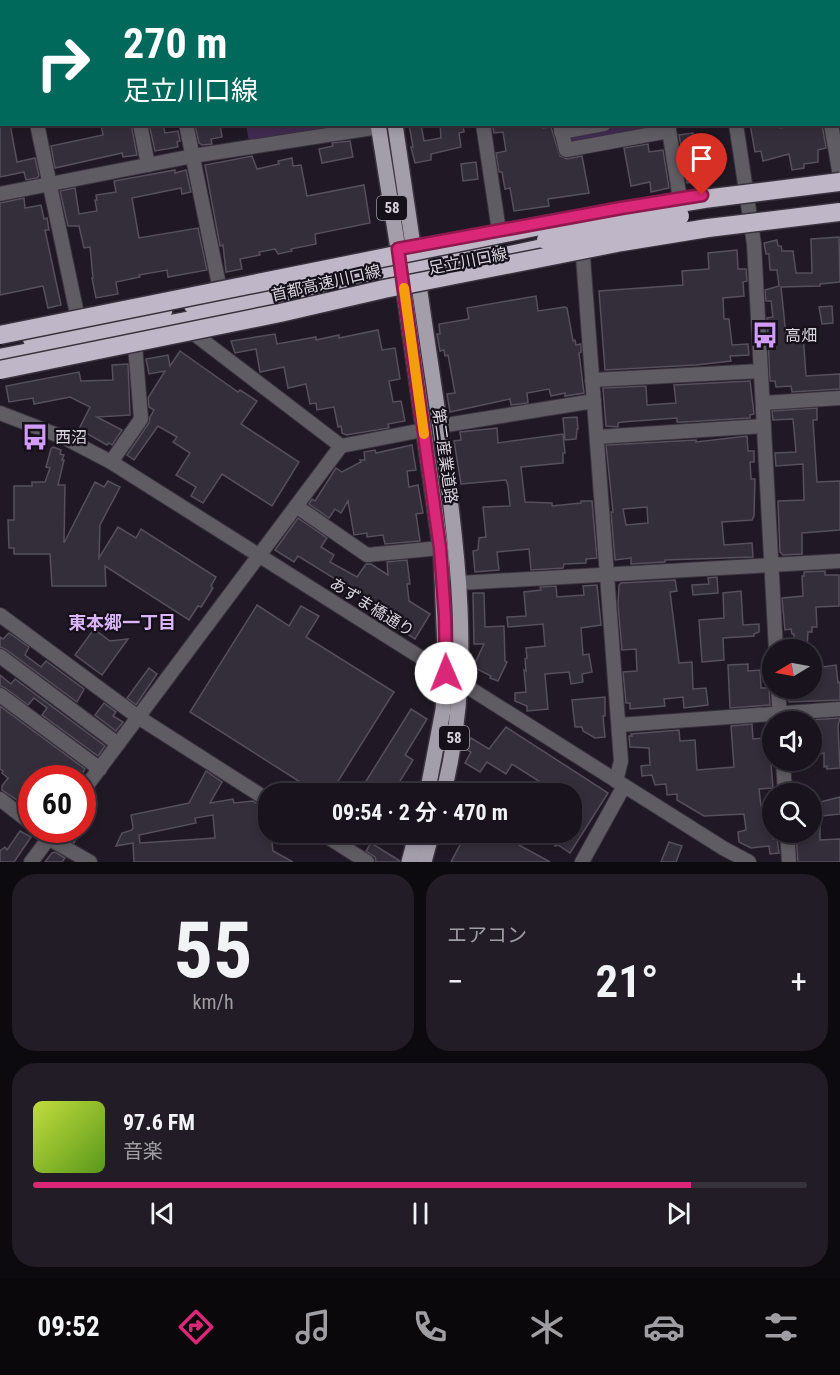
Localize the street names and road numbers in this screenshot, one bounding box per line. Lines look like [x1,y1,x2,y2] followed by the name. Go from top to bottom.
[377,196,407,220] road number: 58
[427,244,509,278] street label: 足立川口線
[269,261,383,305] street label: 首都高速川口線
[429,407,461,505] street label: 第二産業道路
[326,574,418,640] street label: あずま橋通り
[439,726,469,750] road number: 58

